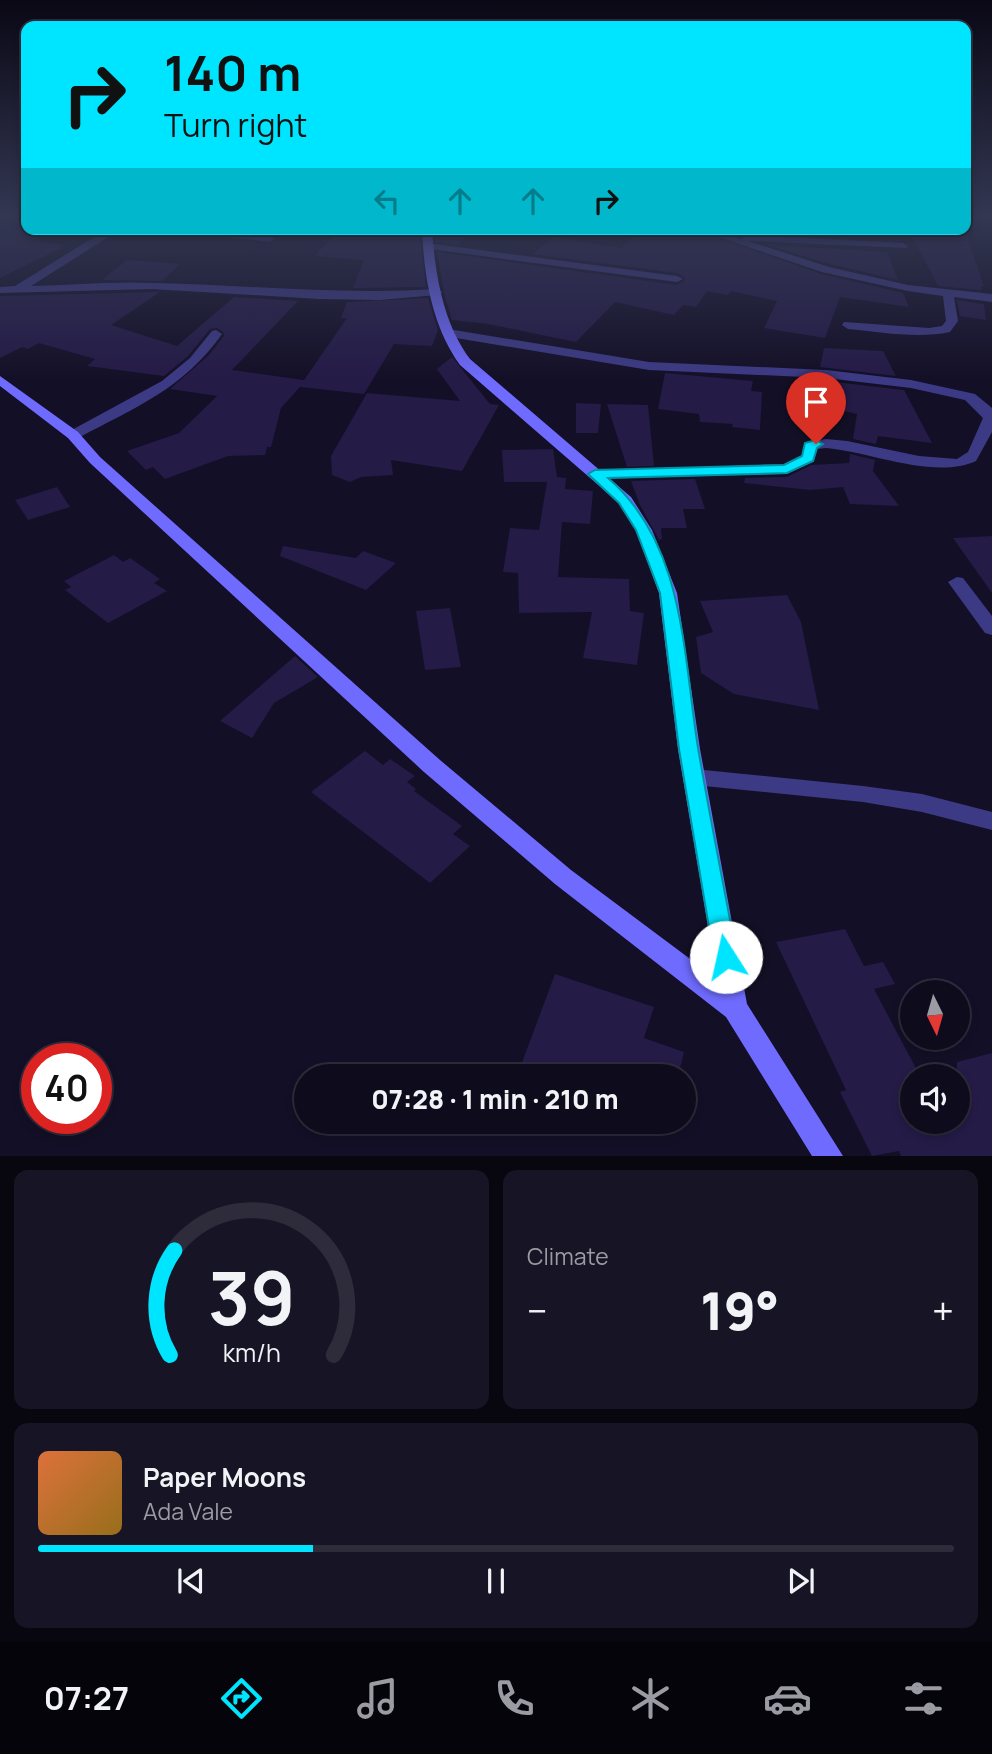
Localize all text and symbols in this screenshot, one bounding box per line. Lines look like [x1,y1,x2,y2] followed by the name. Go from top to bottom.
[164,39,301,106] text: 140 m
[49,49,140,140] icon: right
[164,103,307,147] text: Turn right
[368,182,406,220] icon: left
[441,182,479,220] icon: ahead
[514,182,552,220] icon: ahead
[587,182,625,220] icon: right
[786,372,846,444] pin
[797,383,835,421] icon: arrive
[689,920,763,994] position arrow
[900,980,970,1050] north arrow
[900,980,970,1134] map controls
[21,1043,112,1134] speed limit sign: 40
[900,1064,970,1134] button: sound
[371,1081,619,1117] text: 07:28 · 1 min · 210 m
[527,1240,609,1272] text: Climate
[208,1248,295,1348] text: 39
[700,1275,779,1346] text: 19°
[527,1284,548,1336] text: −
[932,1284,954,1336] text: +
[222,1335,281,1370] text: km/h
[143,1459,306,1495] text: Paper Moons
[143,1495,233,1527] text: Ada Vale
[172,1562,210,1600] icon: previous
[477,1562,515,1600] icon: pause
[782,1562,820,1600] icon: next
[217,1674,266,1723] icon: directions
[353,1674,402,1723] icon: music
[490,1674,539,1723] icon: phone
[626,1674,675,1723] icon: climate
[763,1674,812,1723] icon: car
[899,1674,948,1723] icon: filters
[44,1676,129,1720] text: 07:27

